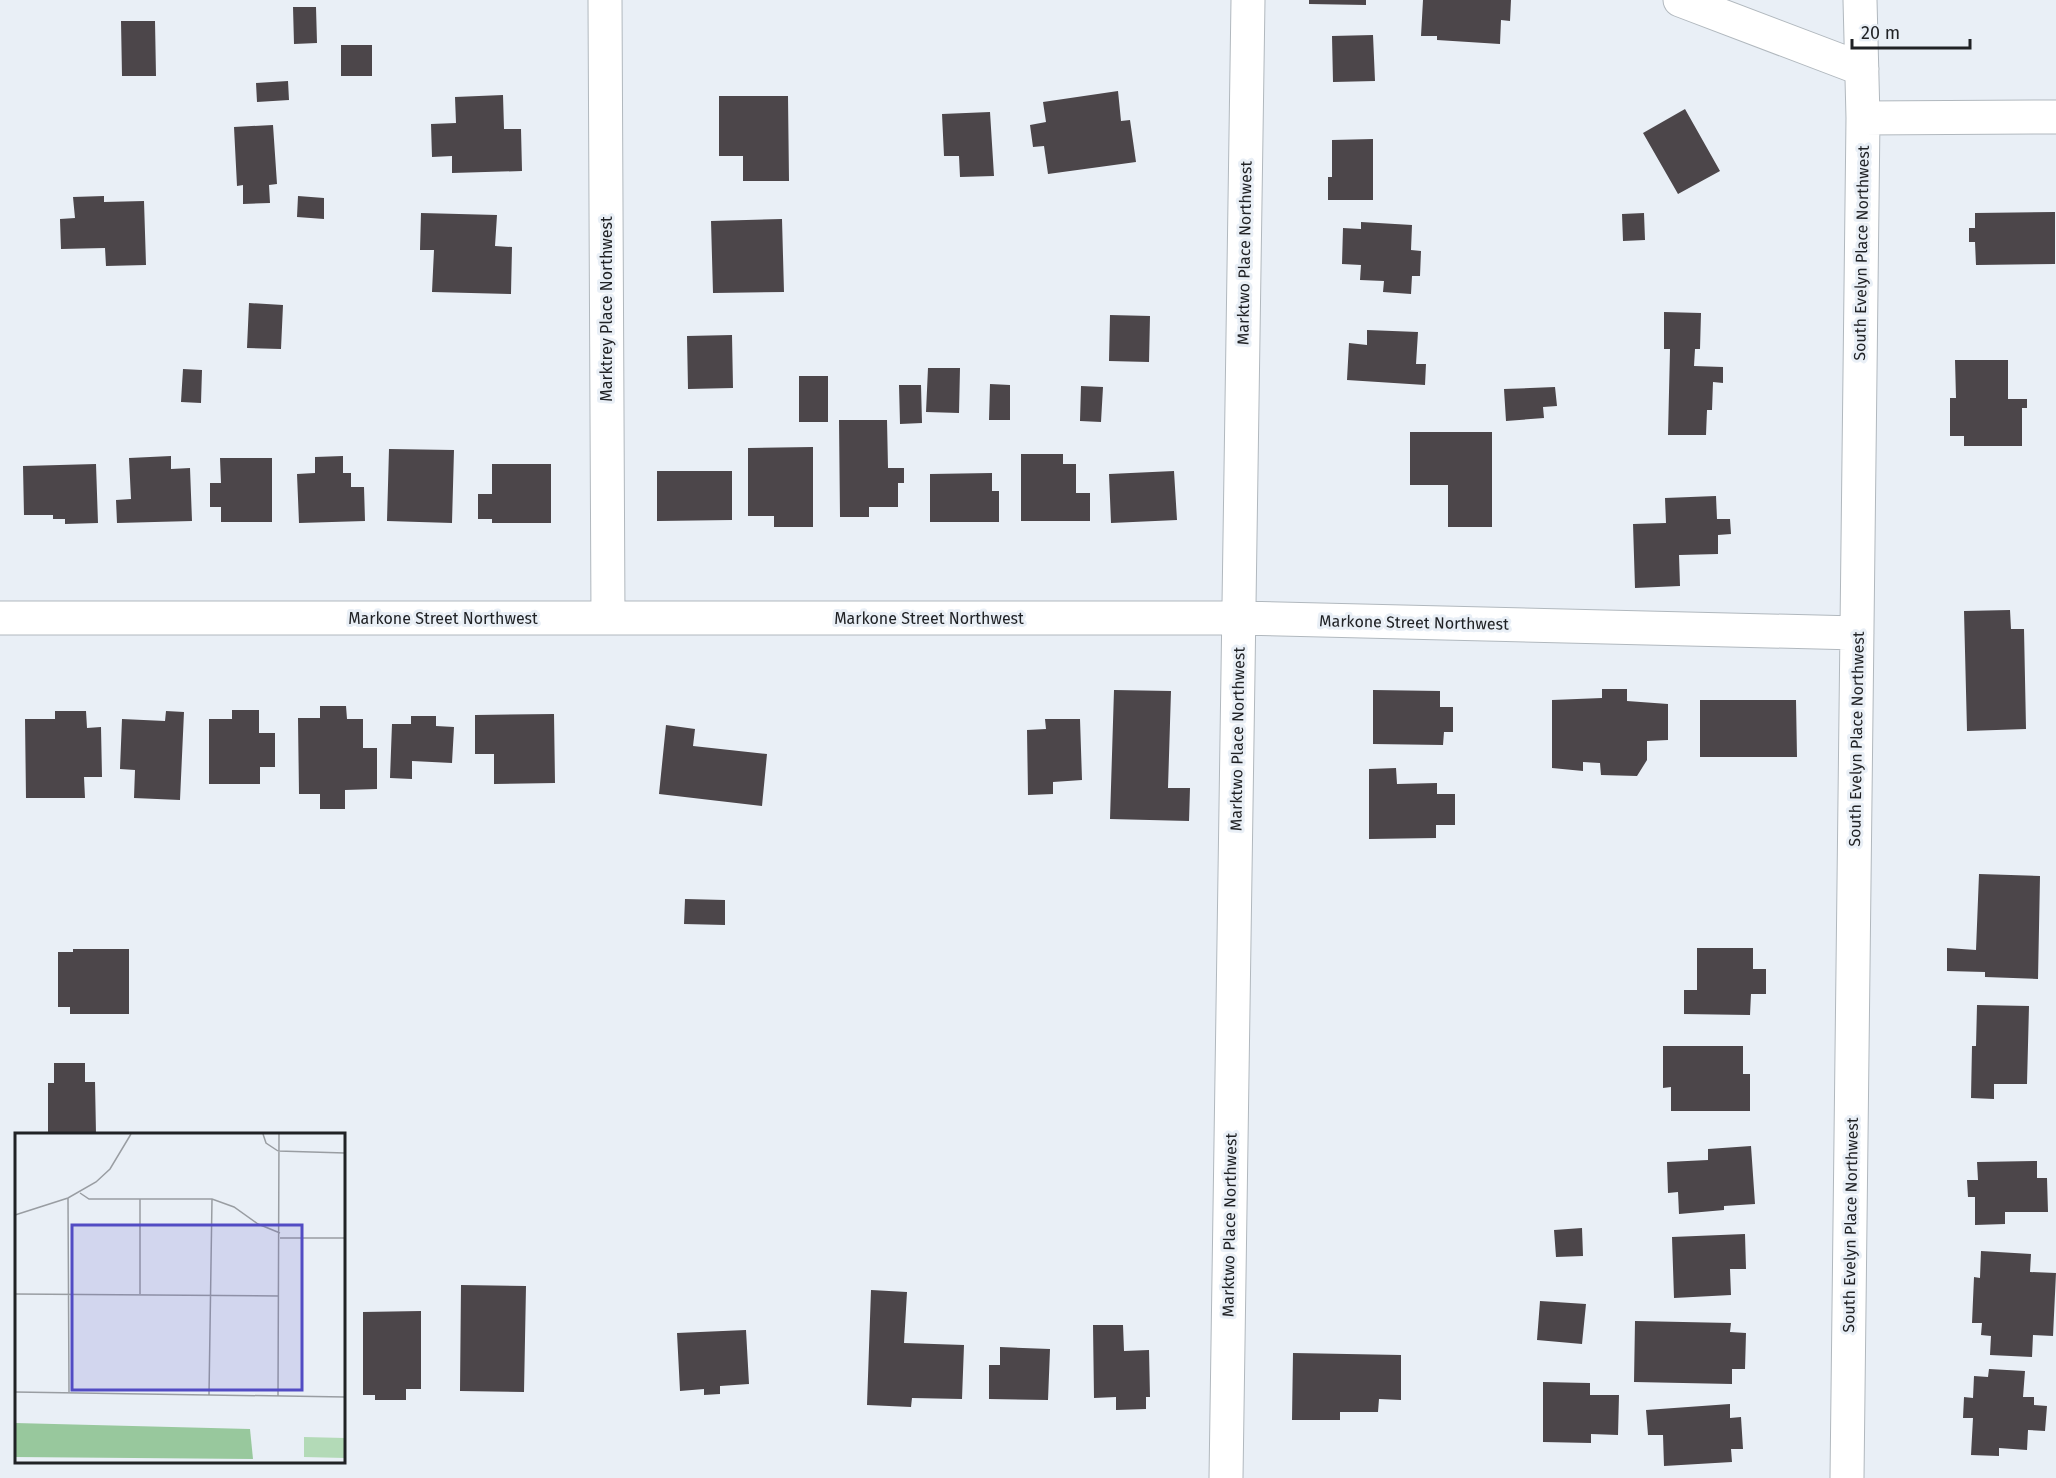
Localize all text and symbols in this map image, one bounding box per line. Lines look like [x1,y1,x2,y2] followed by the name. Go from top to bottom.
[1852,12,1970,50] scale bar
[1861,22,1900,44] text: 20 m
[1850,145,1873,361] street label: South Evelyn Place Northwest
[1233,161,1256,345] street label: Marktwo Place Northwest
[597,216,616,402] street label: Marktrey Place Northwest
[348,609,538,628] street label: Markone Street Northwest
[834,609,1024,628] street label: Markone Street Northwest
[1319,611,1509,634] street label: Markone Street Northwest
[1845,631,1868,847] street label: South Evelyn Place Northwest
[1226,647,1249,831] street label: Marktwo Place Northwest
[1839,1117,1862,1333] street label: South Evelyn Place Northwest
[15,1133,345,1463] inset map
[1218,1133,1241,1317] street label: Marktwo Place Northwest

